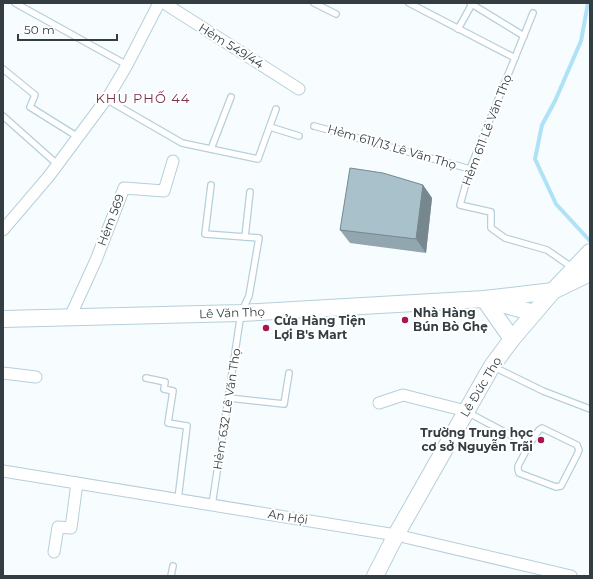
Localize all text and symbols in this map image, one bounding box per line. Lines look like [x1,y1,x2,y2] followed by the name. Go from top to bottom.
[18,16,117,42] scale bar
[196,20,267,71] street label: Hẻm 549/44
[24,22,55,37] text: 50 m
[458,72,515,188] street label: Hẻm 611 Lê Văn Thọ
[96,90,190,106] district label: KHU PHỐ 44
[326,121,458,172] street label: Hẻm 611/13 Lê Văn Thọ
[94,192,127,248] street label: Hẻm 569
[199,304,265,321] street label: Lê Văn Thọ
[413,305,488,334] place label: Nhà Hàng Bún Bò Ghẹ
[274,313,366,342] place label: Cửa Hàng Tiện Lợi B's Mart
[400,315,410,325] marker: Nhà Hàng Bún Bò Ghẹ
[261,323,271,333] marker: Cửa Hàng Tiện Lợi B's Mart
[209,347,244,471] street label: Hẻm 632 Lê Văn Thọ
[457,354,504,420] street label: Lê Đức Thọ
[420,425,533,454] place label: Trường Trung học cơ sở Nguyễn Trãi
[536,435,546,445] marker: Trường Trung học cơ sở Nguyễn Trãi
[267,506,309,527] street label: An Hội

